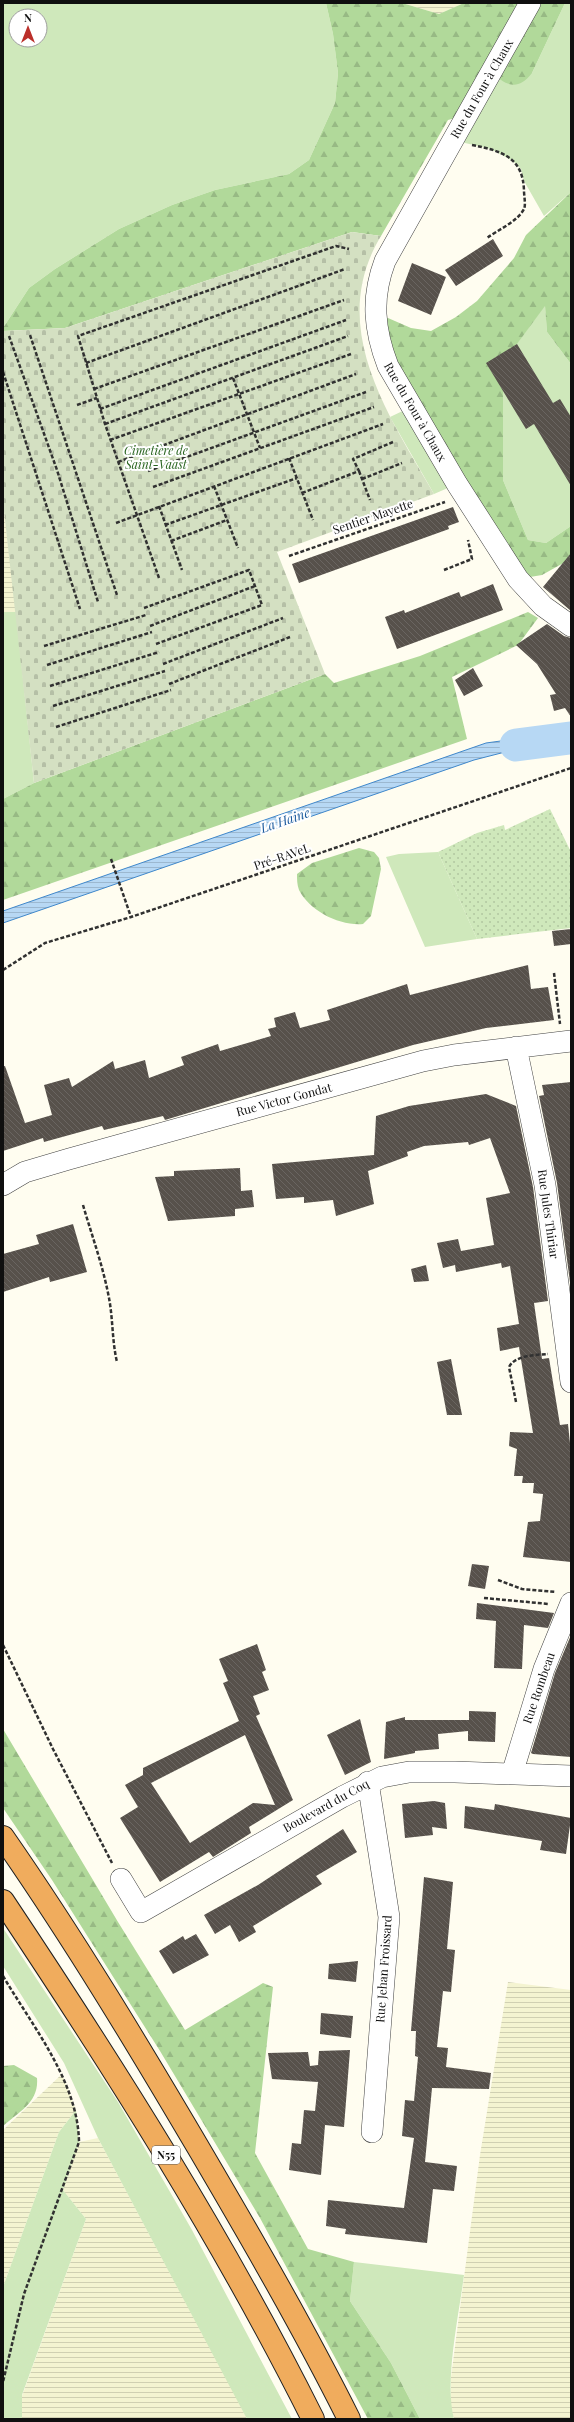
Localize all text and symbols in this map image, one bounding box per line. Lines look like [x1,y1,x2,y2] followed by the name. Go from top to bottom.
[8,8,48,48] north arrow
[24,10,32,25] text: N
[446,35,516,141] street label: Rue du Four à Chaux
[381,359,451,465] street label: Rue du Four à Chaux
[124,442,188,472] park label: Cimetière de Saint-Vaast
[330,495,415,537] street label: Sentier Mayette
[257,803,312,836] water label: La Haine
[251,839,312,873] street label: Pré-RAVeL
[234,1078,334,1119] street label: Rue Victor Gondat
[535,1168,563,1260] street label: Rue Jules Thiriar
[518,1650,558,1726] street label: Rue Rombeau
[280,1775,371,1835] street label: Boulevard du Coq
[371,1915,395,2023] street label: Rue Jehan Froissard
[152,2146,180,2164] road number: N55

